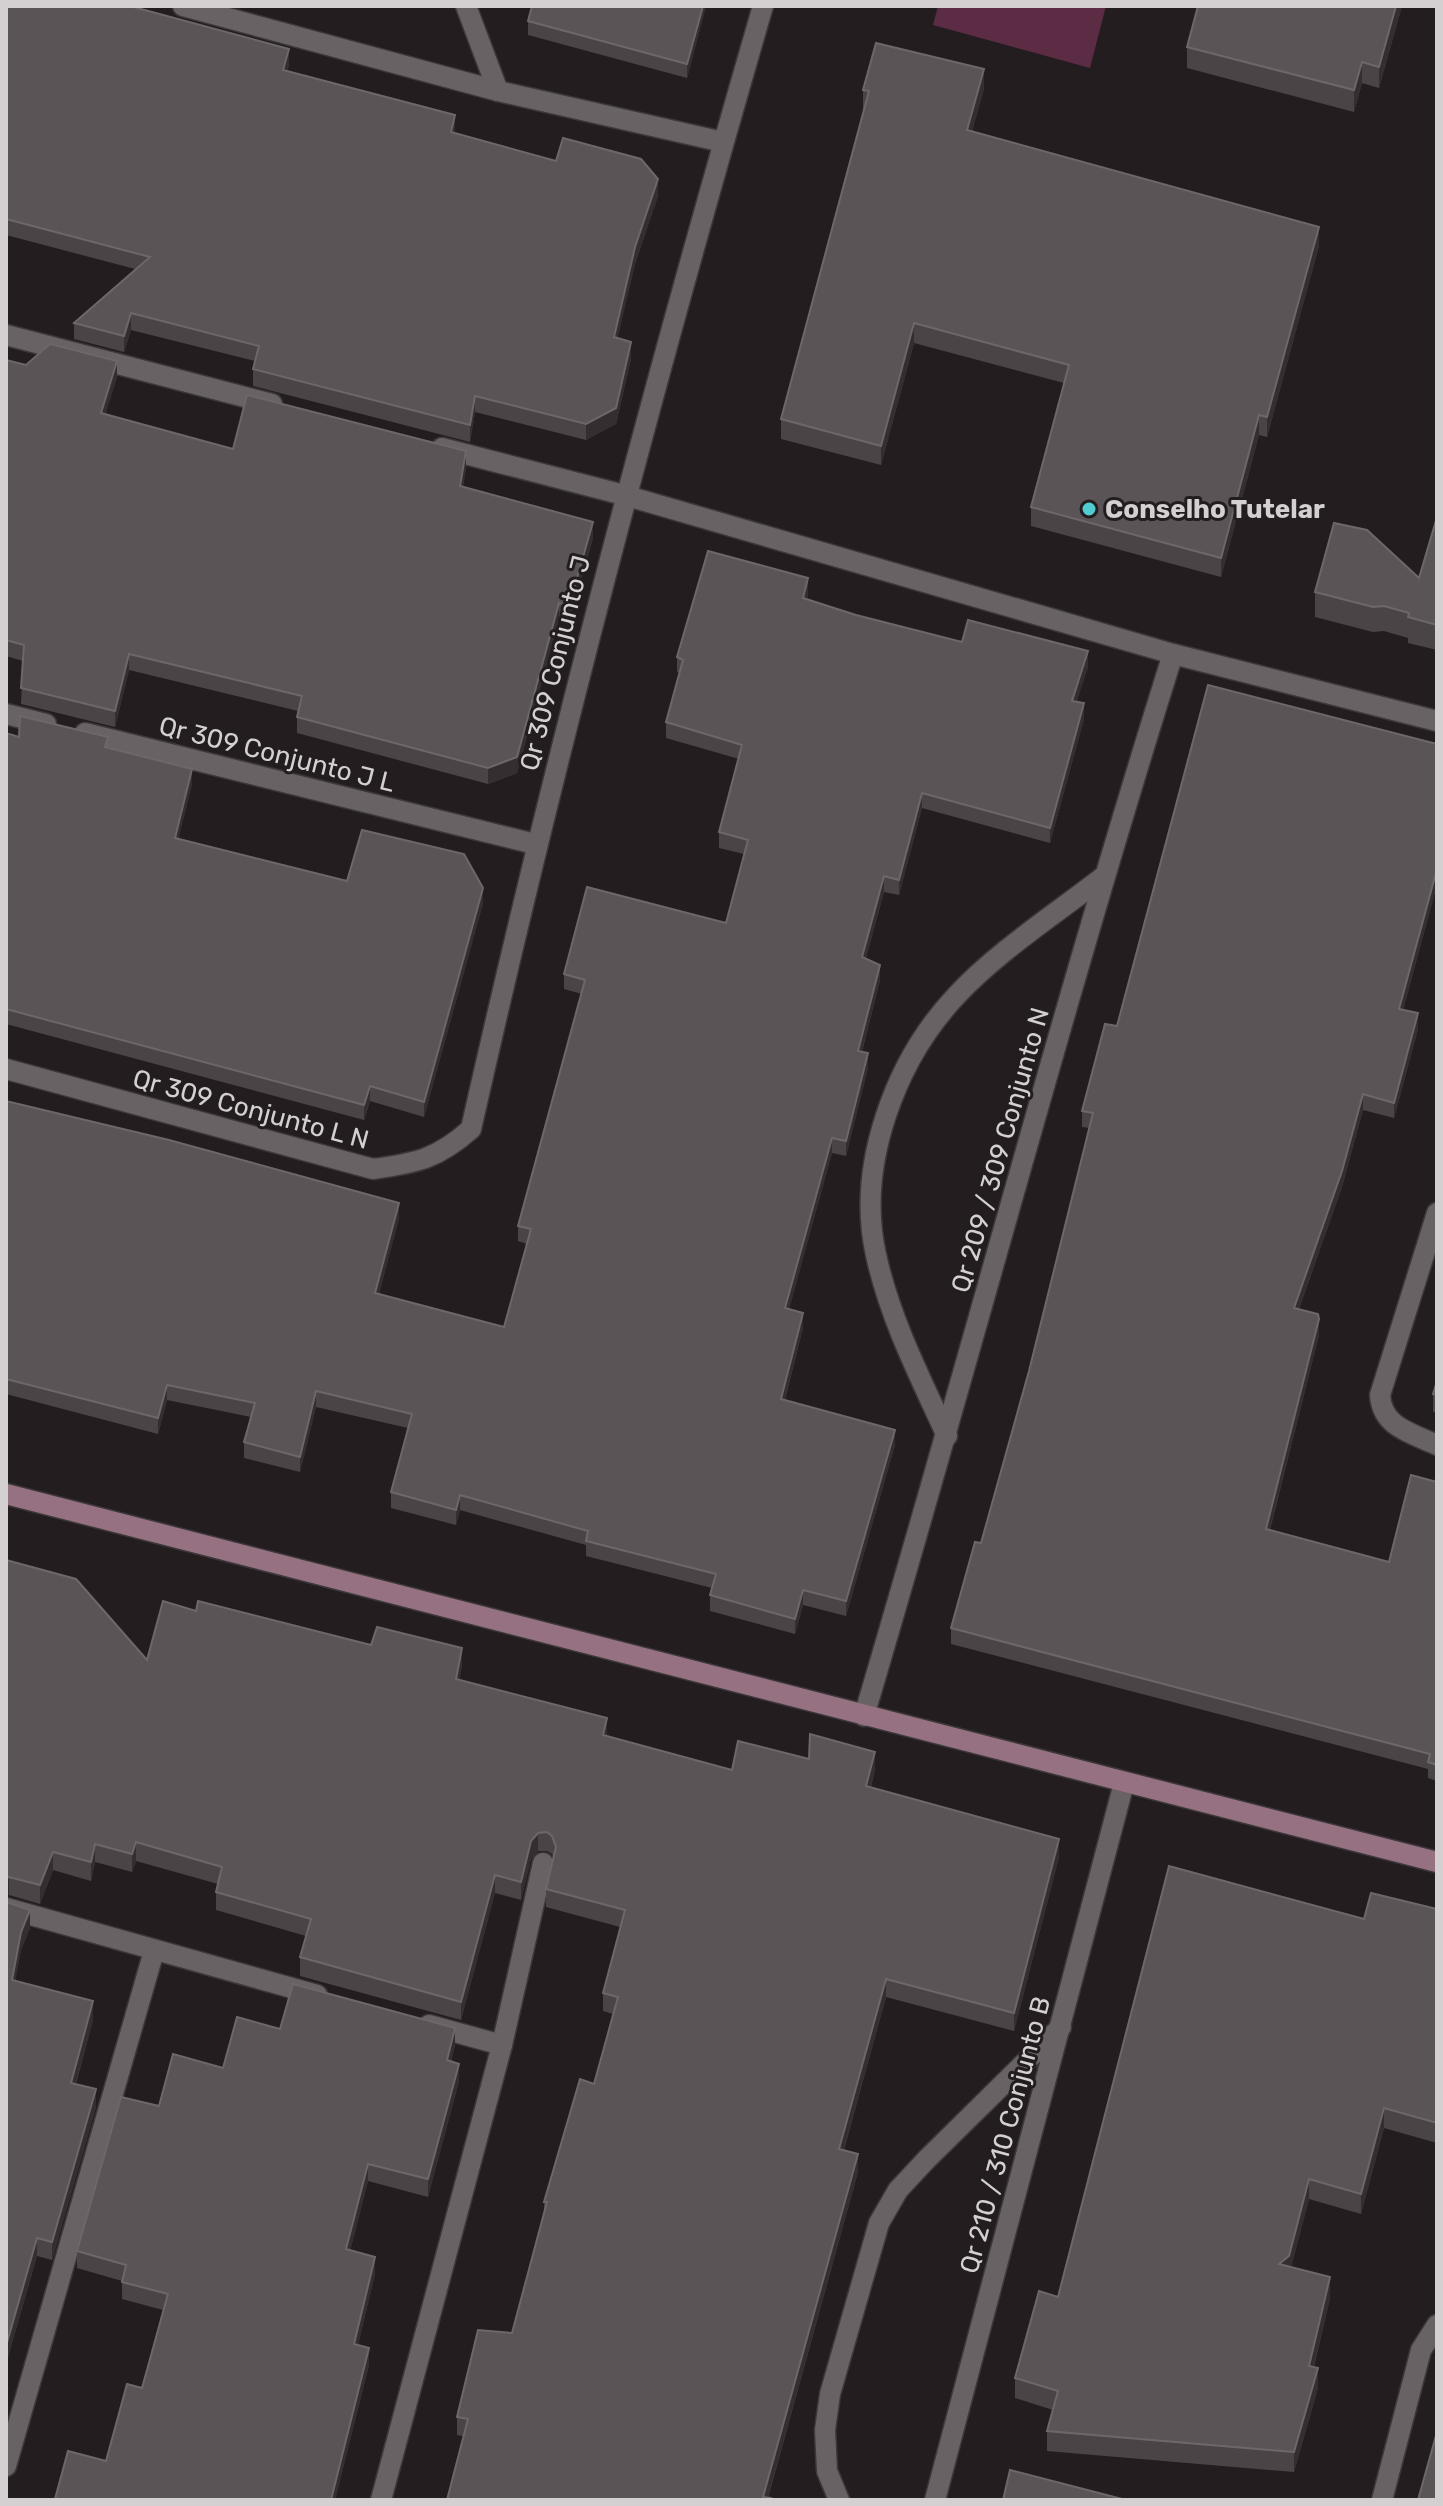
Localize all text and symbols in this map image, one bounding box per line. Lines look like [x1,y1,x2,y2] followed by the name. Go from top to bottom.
[1105,494,1325,525] place label: Conselho Tutelar
[1080,500,1098,518] marker: Conselho Tutelar
[514,552,597,774] street label: Qr 309 Conjunto J
[156,710,398,799] street label: Qr 309 Conjunto J L
[945,1004,1056,1296] street label: Qr 209 / 309 Conjunto N
[130,1063,372,1156] street label: Qr 309 Conjunto L N
[954,1993,1057,2277] street label: Qr 210 / 310 Conjunto B

